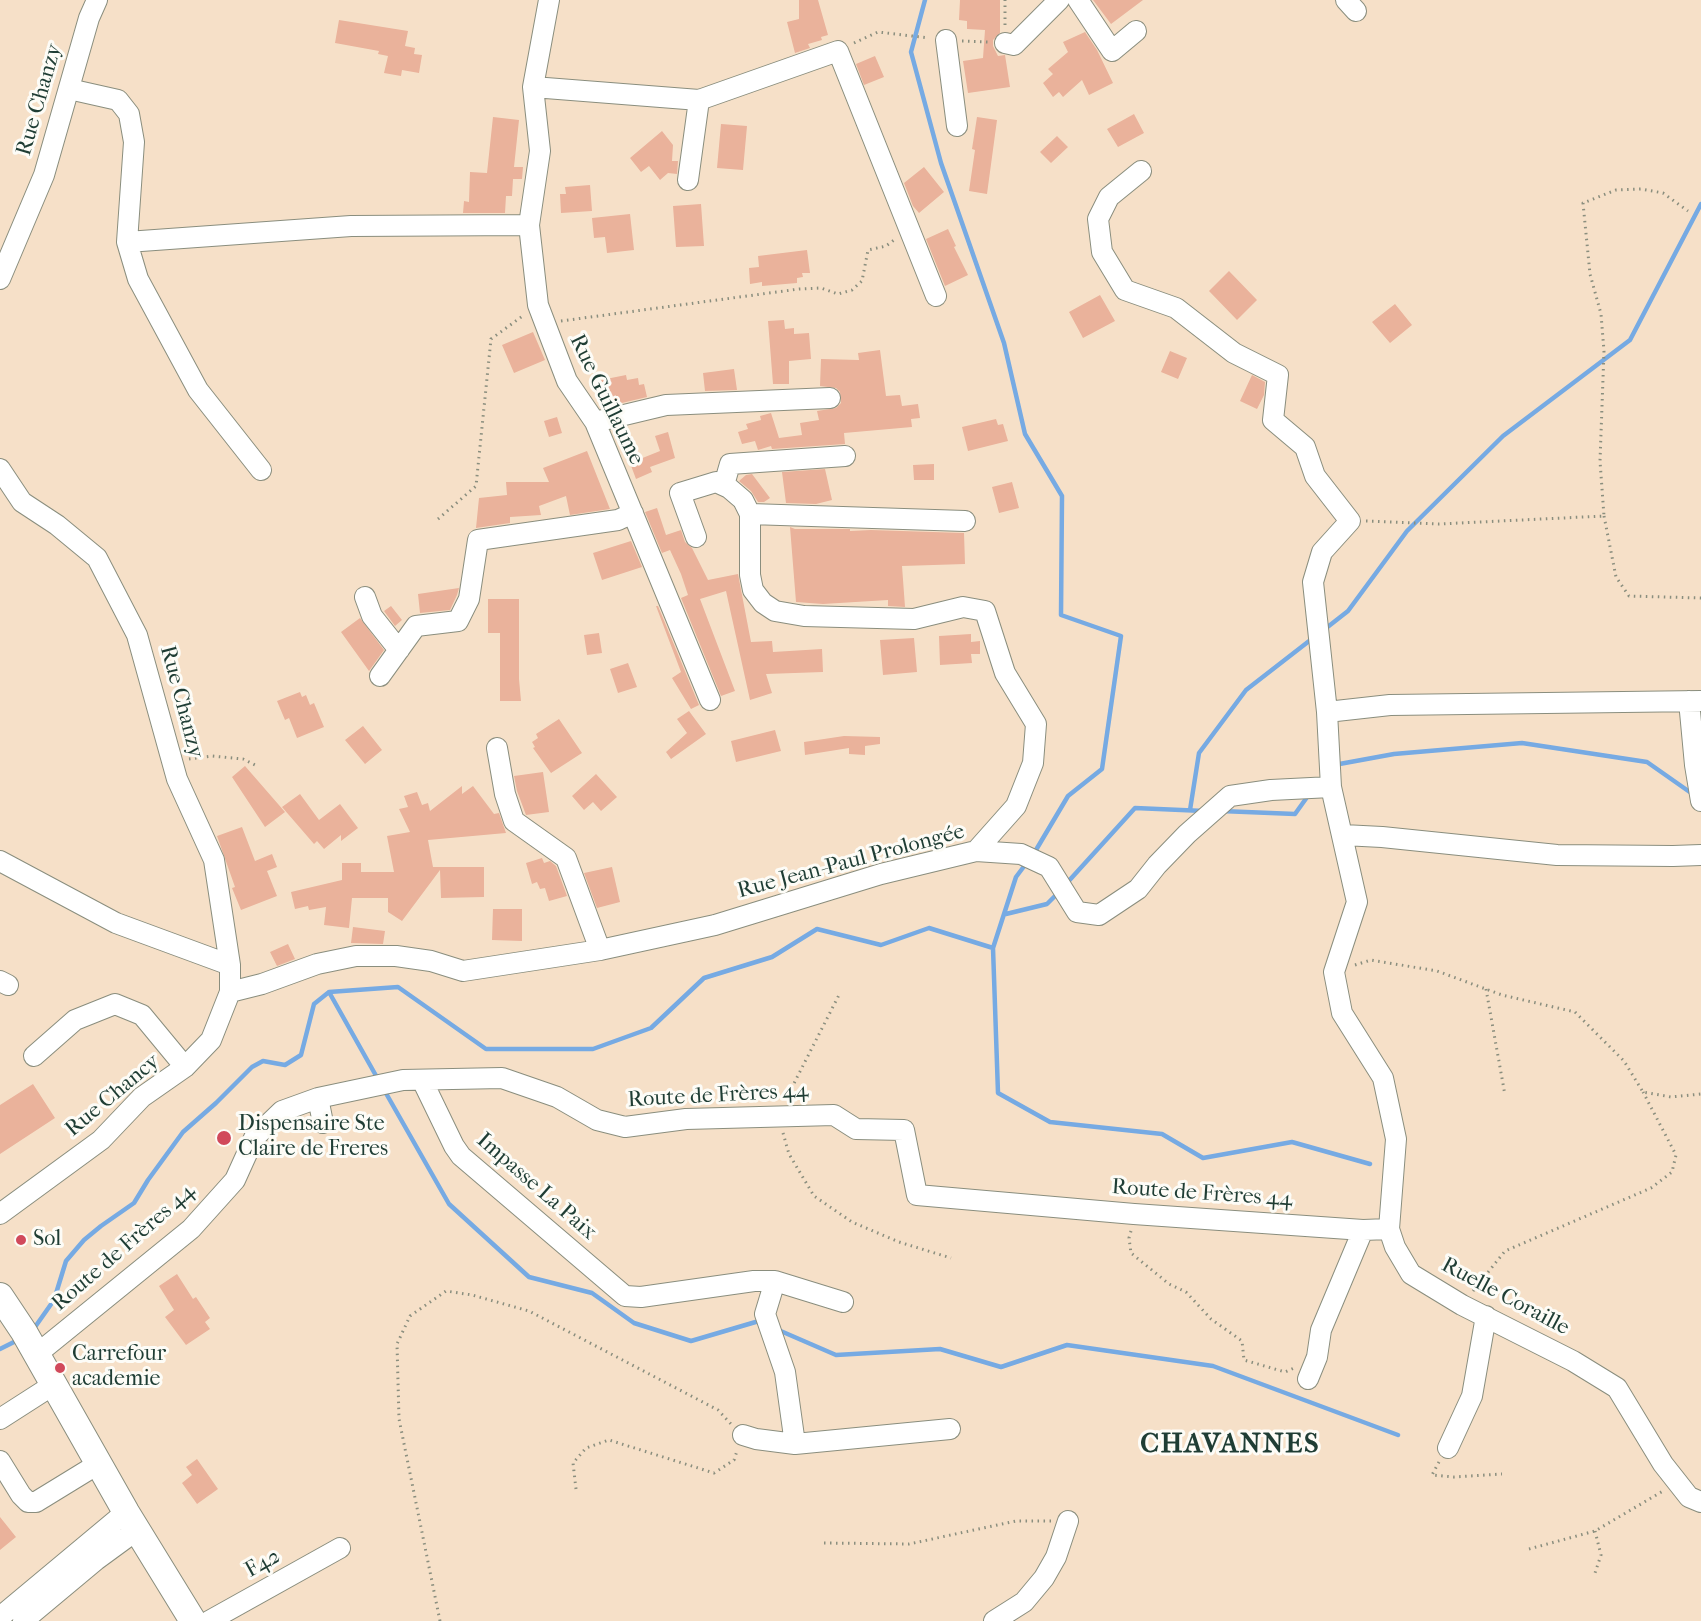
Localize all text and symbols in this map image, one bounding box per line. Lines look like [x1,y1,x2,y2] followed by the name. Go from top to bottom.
[11,41,69,159] street label: Rue Chanzy
[563,330,649,470] street label: Rue Guillaume
[153,643,209,761] street label: Rue Chanzy
[735,819,967,905] street label: Rue Jean-Paul Prolongée
[61,1049,165,1143] street label: Rue Chancy
[627,1078,809,1114] street label: Route de Frères 44
[238,1112,388,1164] place label: Dispensaire Ste Claire de Freres
[471,1128,601,1246] street label: Impasse La Paix
[215,1129,233,1147] marker: Dispensaire Ste Claire de Freres
[1111,1175,1293,1213] street label: Route de Frères 44
[47,1179,201,1317] street label: Route de Frères 44
[33,1227,61,1253] place label: Sol
[14,1233,28,1247] marker: Sol
[1437,1252,1573,1342] street label: Ruelle Coraille
[72,1342,166,1394] place label: Carrefour academie
[53,1361,67,1375] marker: Carrefour academie
[1140,1428,1320,1462] district label: CHAVANNES
[241,1544,285,1584] street label: F42

